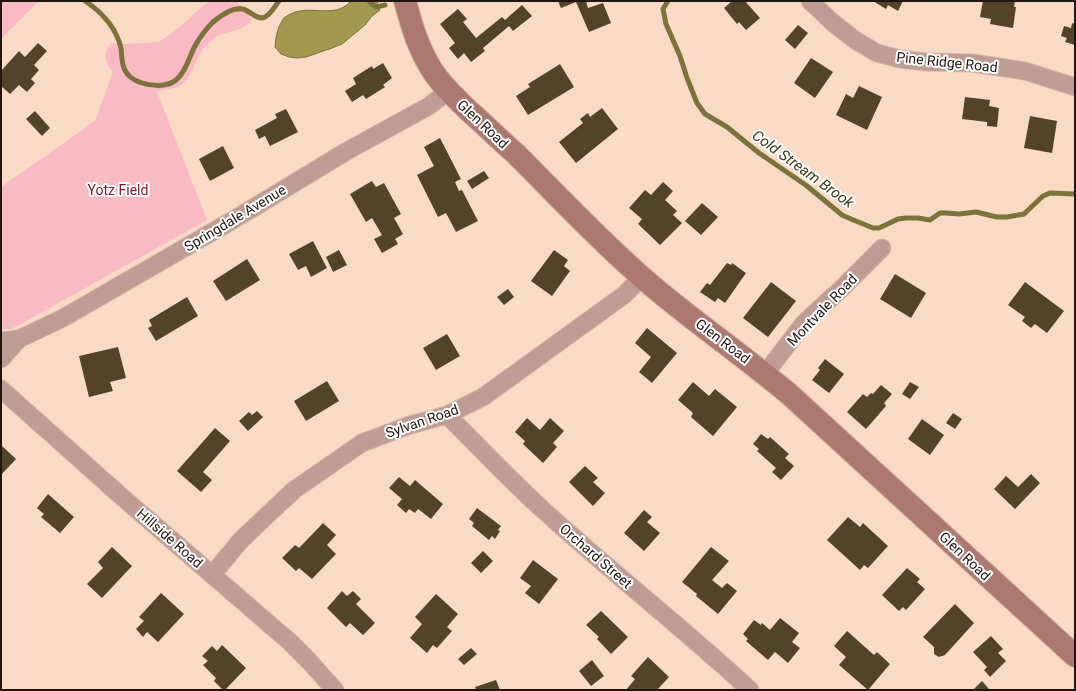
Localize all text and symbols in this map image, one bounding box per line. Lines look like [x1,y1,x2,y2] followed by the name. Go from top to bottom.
[896,49,998,75] street label: Pine Ridge Road
[454,96,512,152] street label: Glen Road
[749,126,858,212] water label: Cold Stream Brook
[181,181,289,255] street label: Springdale Avenue
[88,182,148,198] park label: Yotz Field
[784,271,860,349] street label: Montvale Road
[693,315,753,367] street label: Glen Road
[383,401,461,441] street label: Sylvan Road
[134,505,206,571] street label: Hillside Road
[557,520,635,592] street label: Orchard Street
[936,528,994,584] street label: Glen Road

